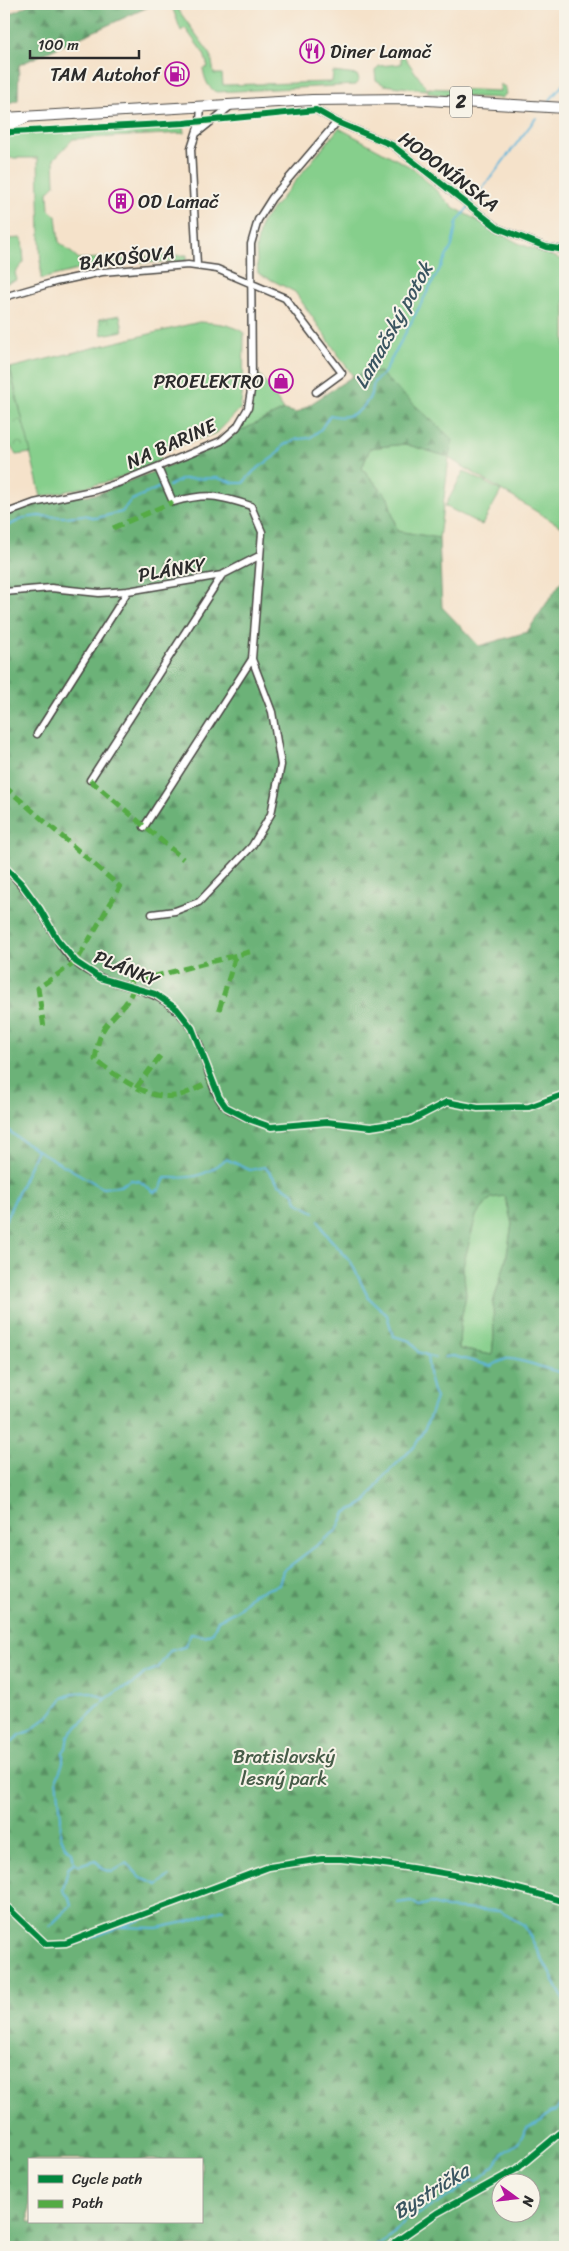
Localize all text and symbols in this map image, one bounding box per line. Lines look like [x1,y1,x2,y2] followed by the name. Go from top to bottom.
[30,28,139,60] scale bar
[38,32,79,58] text: 100 m
[330,35,433,68] place label: Diner Lamač
[299,38,325,64] restaurant icon: Diner Lamač
[50,58,162,91] place label: TAM Autohof
[164,61,190,87] fuel station icon: TAM Autohof
[450,86,472,118] road number: 2
[391,122,506,220] street label: HODONÍNSKA
[138,185,220,218] place label: OD Lamač
[108,188,134,214] building icon: OD Lamač
[77,235,177,280] street label: BAKOŠOVA
[344,254,443,395] water label: Lamačský potok
[153,365,264,398] place label: PROELEKTRO
[268,368,294,394] shop icon: PROELEKTRO
[121,408,223,478] street label: NA BARINE
[136,547,210,592] street label: PLÁNKY
[89,940,166,997] street label: PLÁNKY
[233,1740,335,1795] park label: Bratislavský lesný park
[386,2153,479,2229] water label: Bystrička
[28,2158,202,2224] legend
[72,2166,143,2192] text: Cycle path
[492,2174,542,2224] north arrow
[72,2190,103,2216] text: Path
[515,2192,542,2209] text: N

